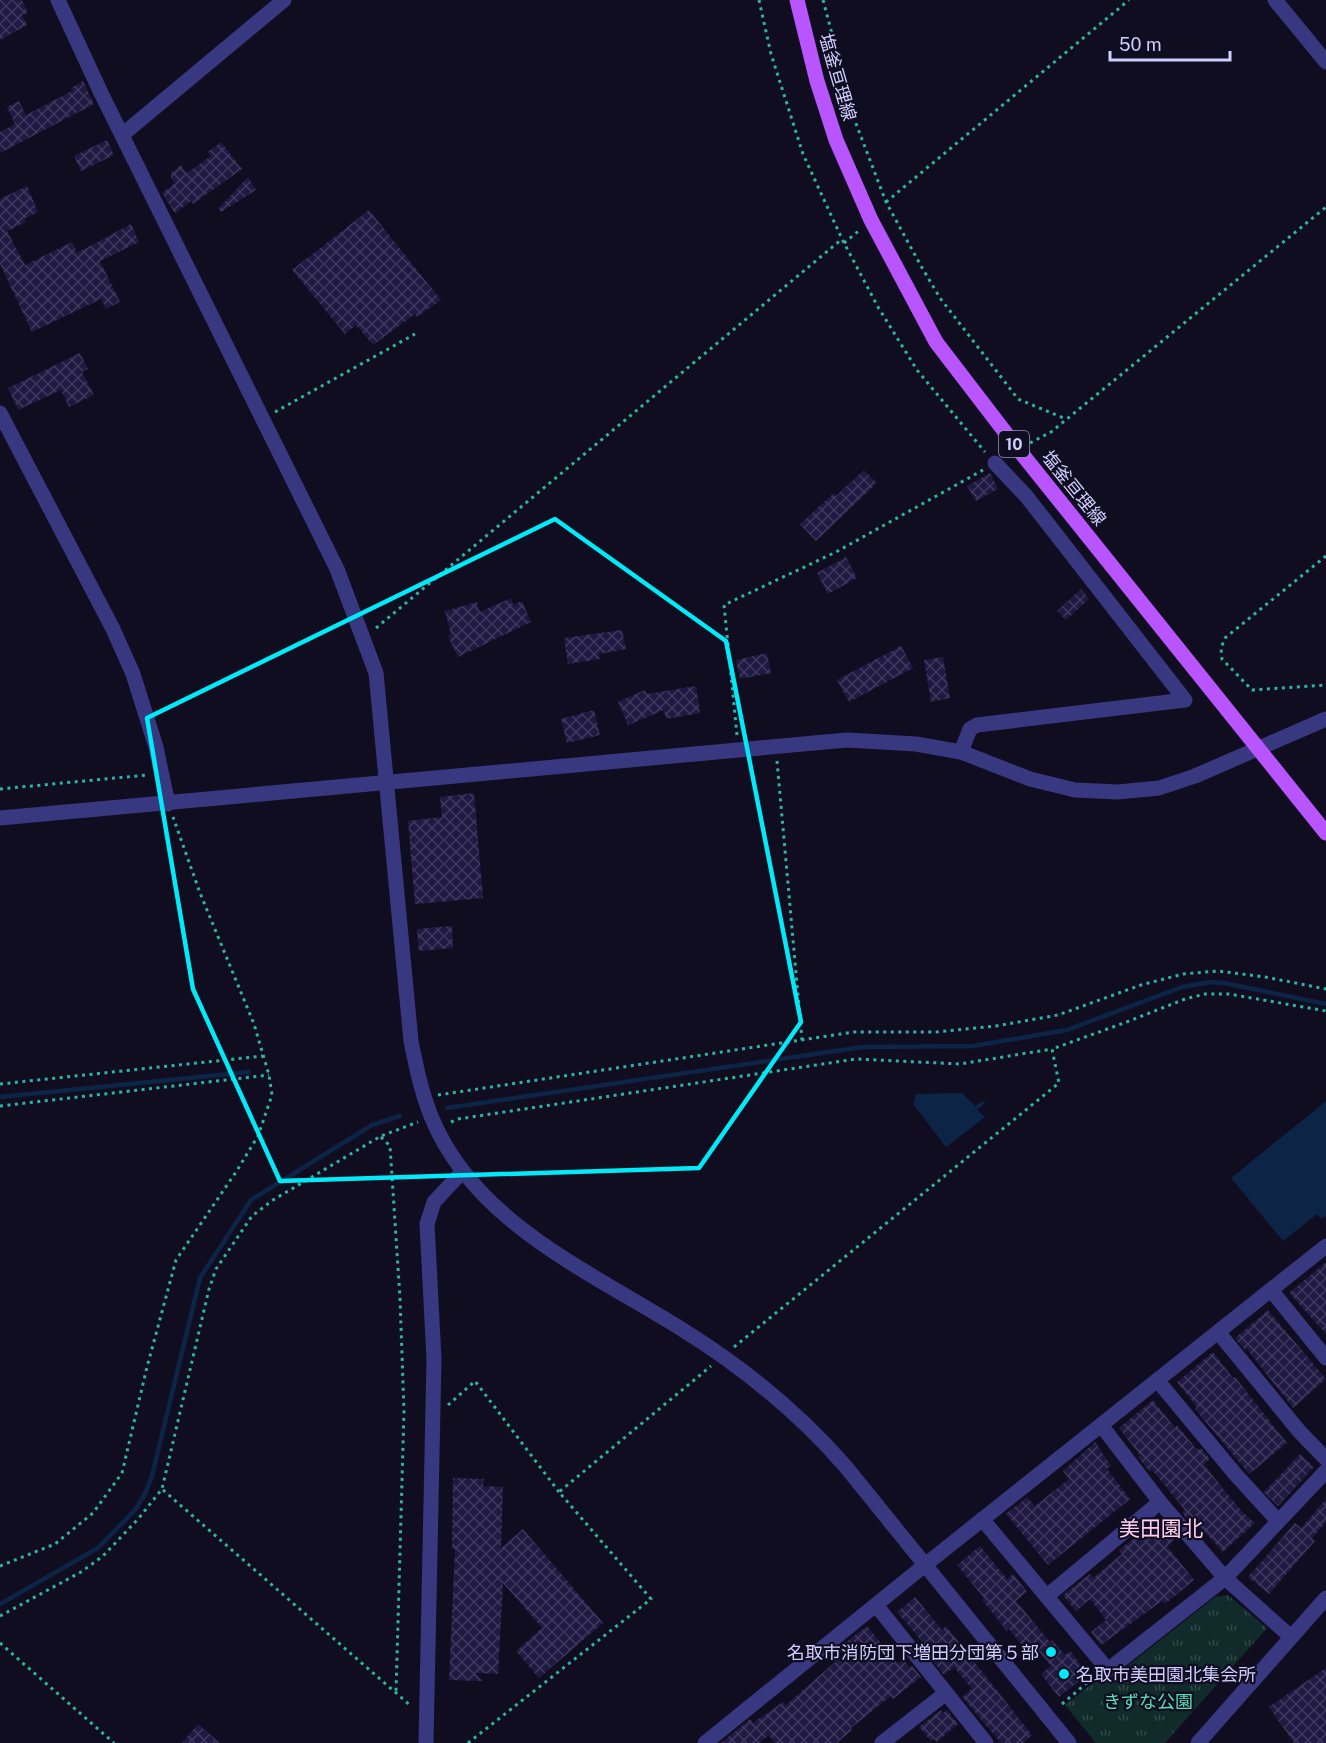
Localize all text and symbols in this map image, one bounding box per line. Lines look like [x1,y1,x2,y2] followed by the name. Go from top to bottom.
[1110,24,1230,62] scale bar
[816,31,860,123] street label: 塩釜亘理線
[1119,34,1162,55] text: 50 m
[999,431,1029,457] road number: 10
[1038,446,1110,530] street label: 塩釜亘理線
[1119,1516,1203,1541] district label: 美田園北
[787,1642,1039,1663] place label: 名取市消防団下増田分団第５部
[1044,1645,1058,1659] marker: 名取市消防団下増田分団第５部
[1076,1664,1256,1685] place label: 名取市美田園北集会所
[1057,1667,1071,1681] marker: 名取市美田園北集会所
[1103,1691,1193,1712] park label: きずな公園

